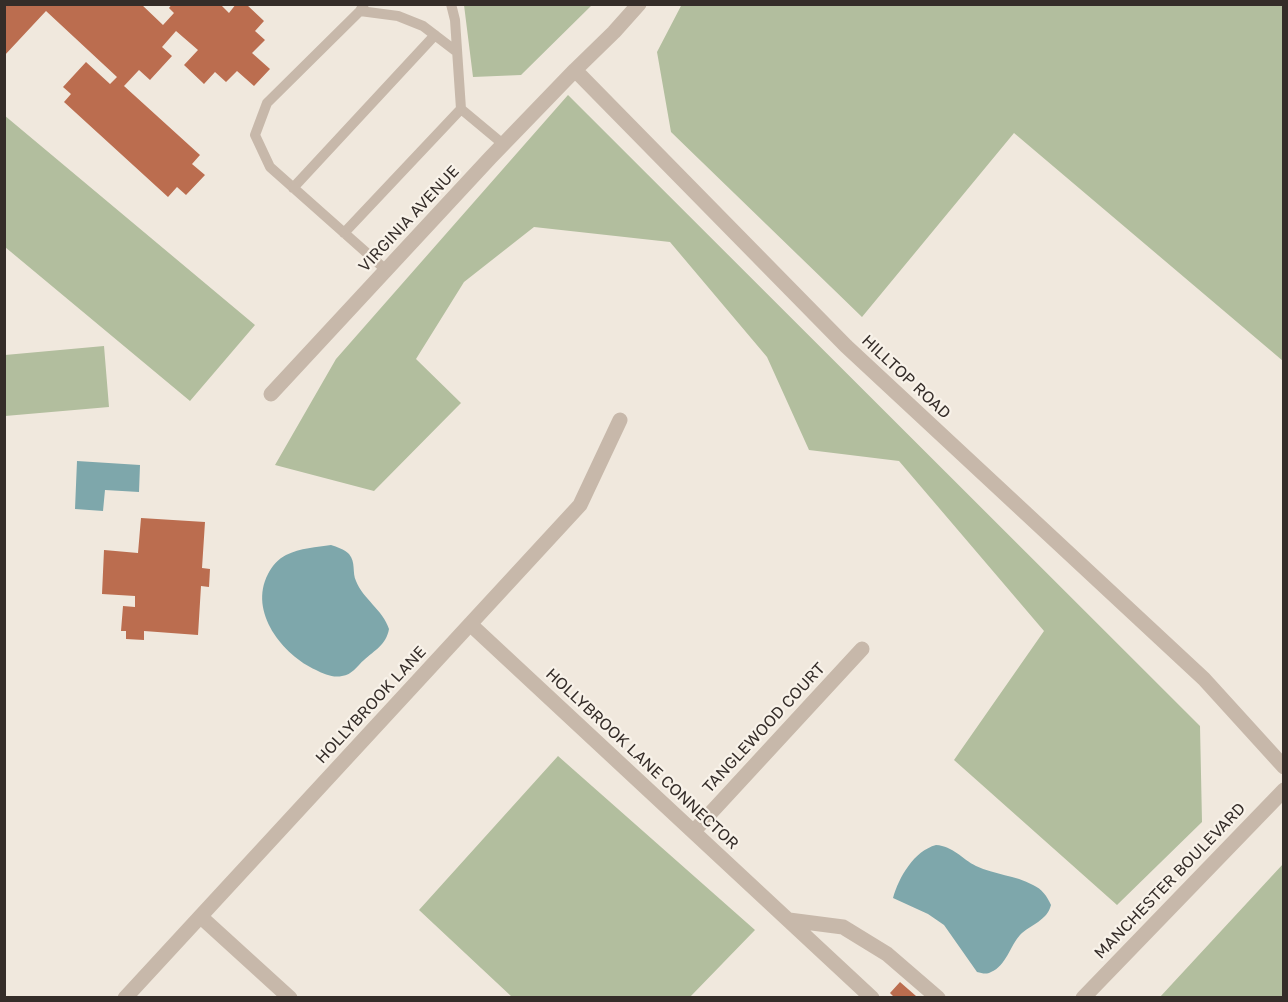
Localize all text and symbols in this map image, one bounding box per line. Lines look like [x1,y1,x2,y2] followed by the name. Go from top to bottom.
[355,162,463,276] street label: VIRGINIA AVENUE
[858,331,954,423] street label: HILLTOP ROAD
[312,642,430,768] street label: HOLLYBROOK LANE
[699,659,829,797] street label: TANGLEWOOD COURT
[542,664,742,854] street label: HOLLYBROOK LANE CONNECTOR
[1090,799,1250,963] street label: MANCHESTER BOULEVARD

